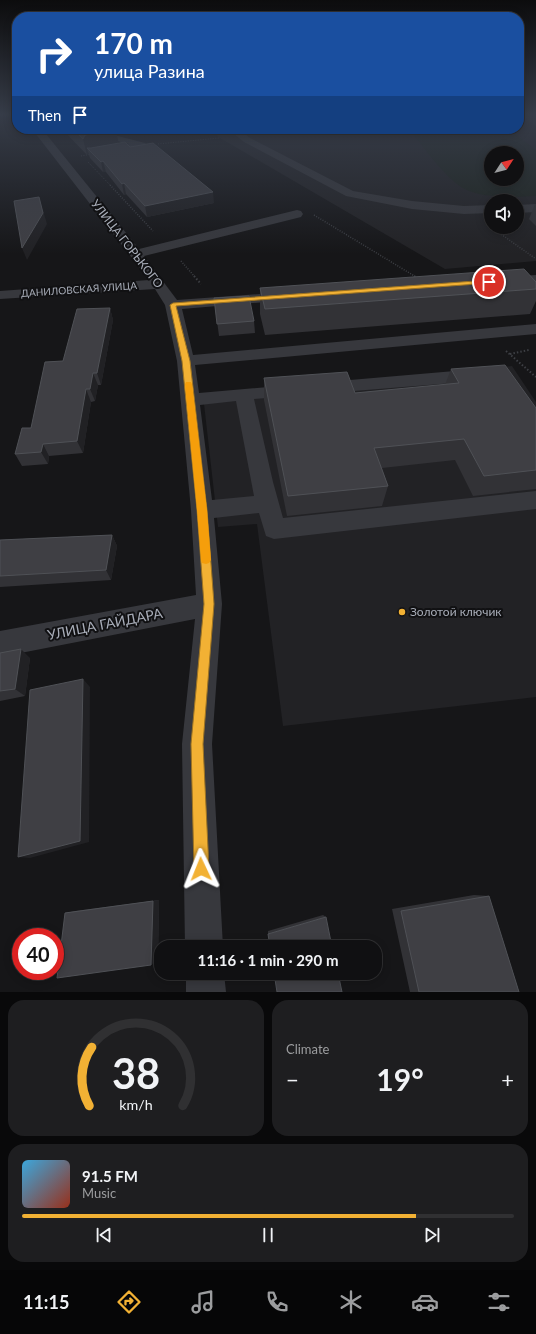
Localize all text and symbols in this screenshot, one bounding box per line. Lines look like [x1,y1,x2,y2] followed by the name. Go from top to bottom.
[94,26,173,60] text: 170 m
[28,28,80,80] icon: right
[94,60,205,82] text: улица Разина
[69,104,91,126] icon: arrive
[28,106,61,124] text: Then
[484,146,524,186] north arrow
[484,146,524,234] map controls
[484,194,524,234] button: sound
[88,196,167,291] street label: УЛИЦА ГОРЬКОГО
[472,265,506,299] pin
[478,271,500,293] icon: arrive
[21,279,138,299] street label: ДАНИЛОВСКАЯ УЛИЦА
[46,604,164,643] street label: УЛИЦА ГАЙДАРА
[410,604,502,619] place label: Золотой ключик
[397,607,407,617] marker: Золотой ключик
[180,848,222,890] position arrow
[12,928,64,980] speed limit sign: 40
[198,951,338,969] text: 11:16 · 1 min · 290 m
[286,1041,329,1057] text: Climate
[112,1048,160,1098] text: 38
[376,1061,424,1097] text: 19°
[286,1066,299,1093] text: −
[501,1066,514,1093] text: +
[119,1096,153,1113] text: km/h
[82,1167,138,1185] text: 91.5 FM
[82,1185,116,1201] text: Music
[93,1224,115,1246] icon: previous
[257,1224,279,1246] icon: pause
[421,1224,443,1246] icon: next
[115,1288,143,1316] icon: directions
[189,1288,217,1316] icon: music
[263,1288,291,1316] icon: phone
[337,1288,365,1316] icon: climate
[411,1288,439,1316] icon: car
[485,1288,513,1316] icon: filters
[23,1291,69,1313] text: 11:15

